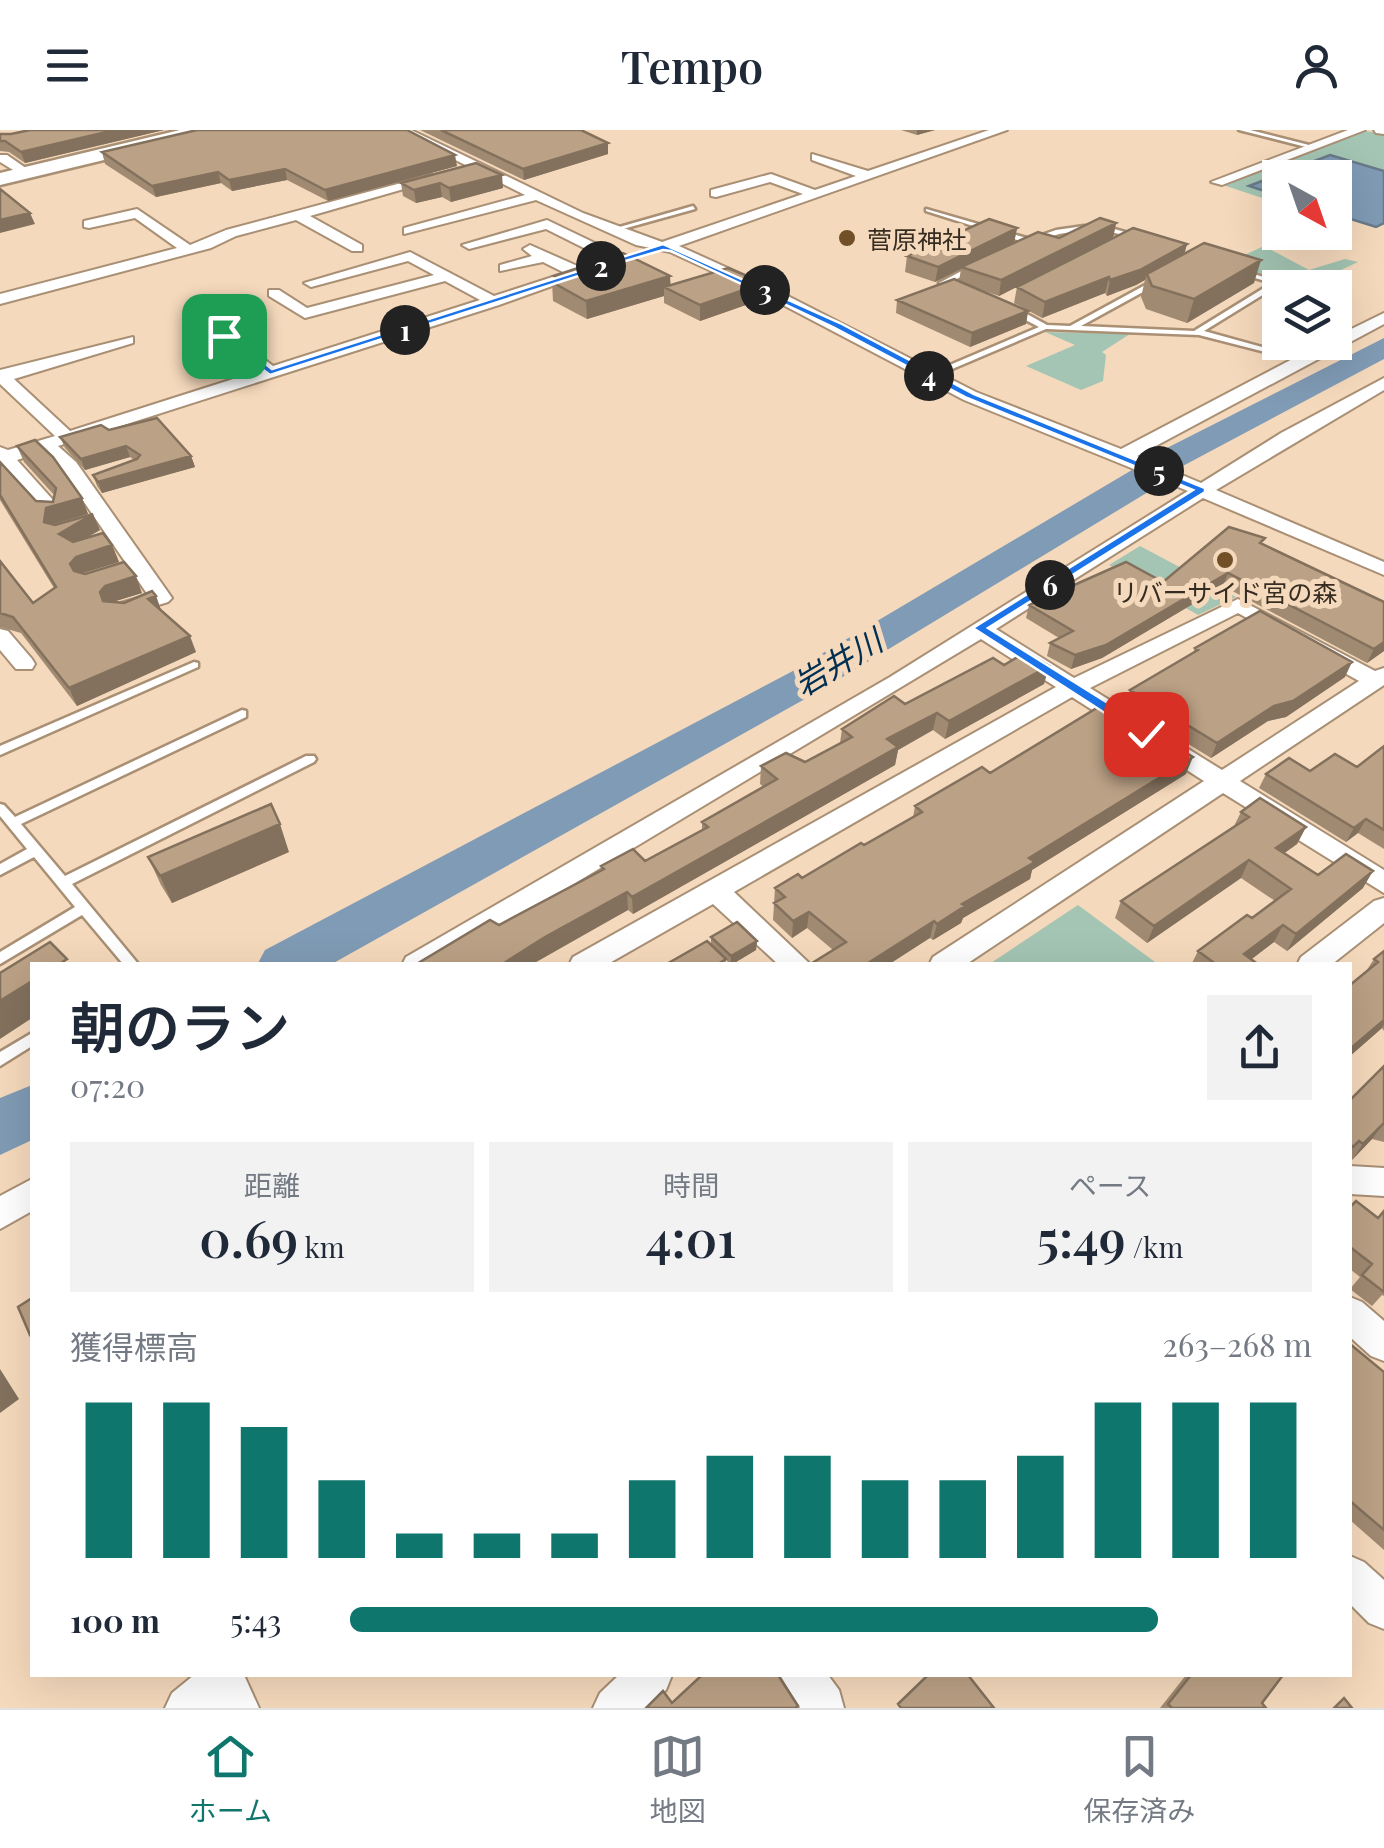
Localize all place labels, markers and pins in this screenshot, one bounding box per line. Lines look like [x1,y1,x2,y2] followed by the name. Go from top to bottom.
[867,222,967,255] place label: 菅原神社
[836,227,858,249] marker: 菅原神社
[576,241,626,291] pin: 2
[740,265,790,315] pin: 3
[182,294,267,379] pin
[380,305,430,355] pin: 1
[904,351,954,401] pin: 4
[1134,446,1184,496] pin: 5
[1214,549,1236,571] marker: リバーサイド宮の森
[1025,560,1075,610] pin: 6
[1113,575,1337,608] place label: リバーサイド宮の森
[1104,692,1189,777] pin

